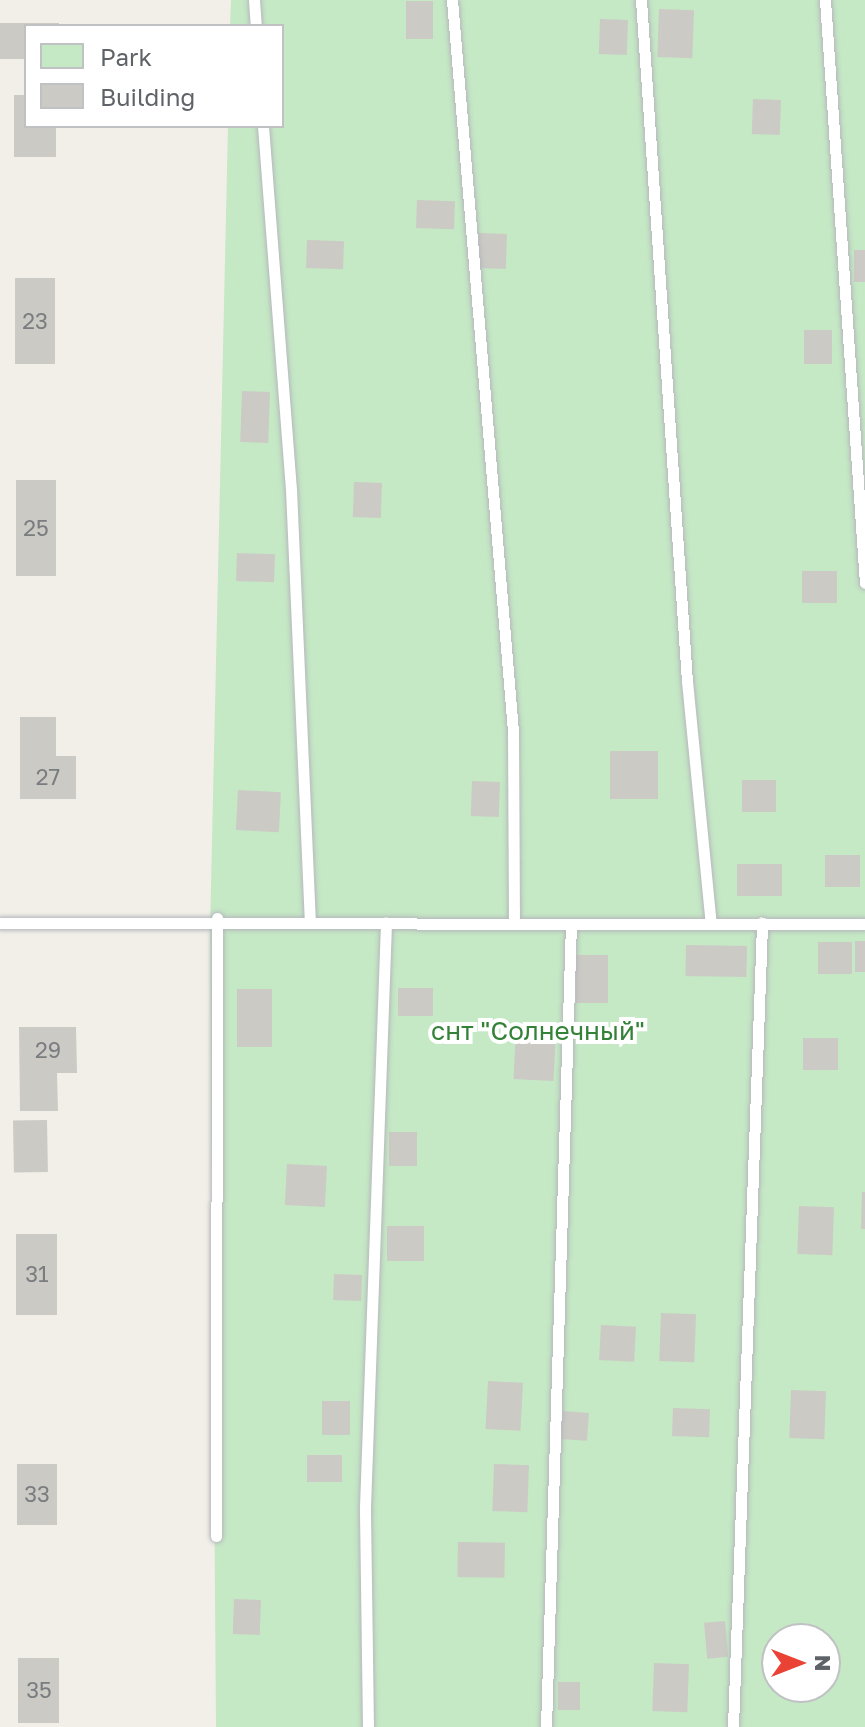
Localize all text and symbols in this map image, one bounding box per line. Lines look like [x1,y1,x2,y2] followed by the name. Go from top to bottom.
[24,24,284,128] legend
[100,42,152,71] text: Park
[100,82,195,111] text: Building
[22,308,48,334] house number: 23
[23,515,49,541] house number: 25
[36,764,60,790] house number: 27
[431,1015,645,1047] park label: снт "Солнечный"
[35,1037,61,1063] house number: 29
[25,1261,49,1287] house number: 31
[24,1481,50,1507] house number: 33
[761,1623,841,1703] north arrow
[810,1655,837,1671] text: N
[26,1677,52,1703] house number: 35

